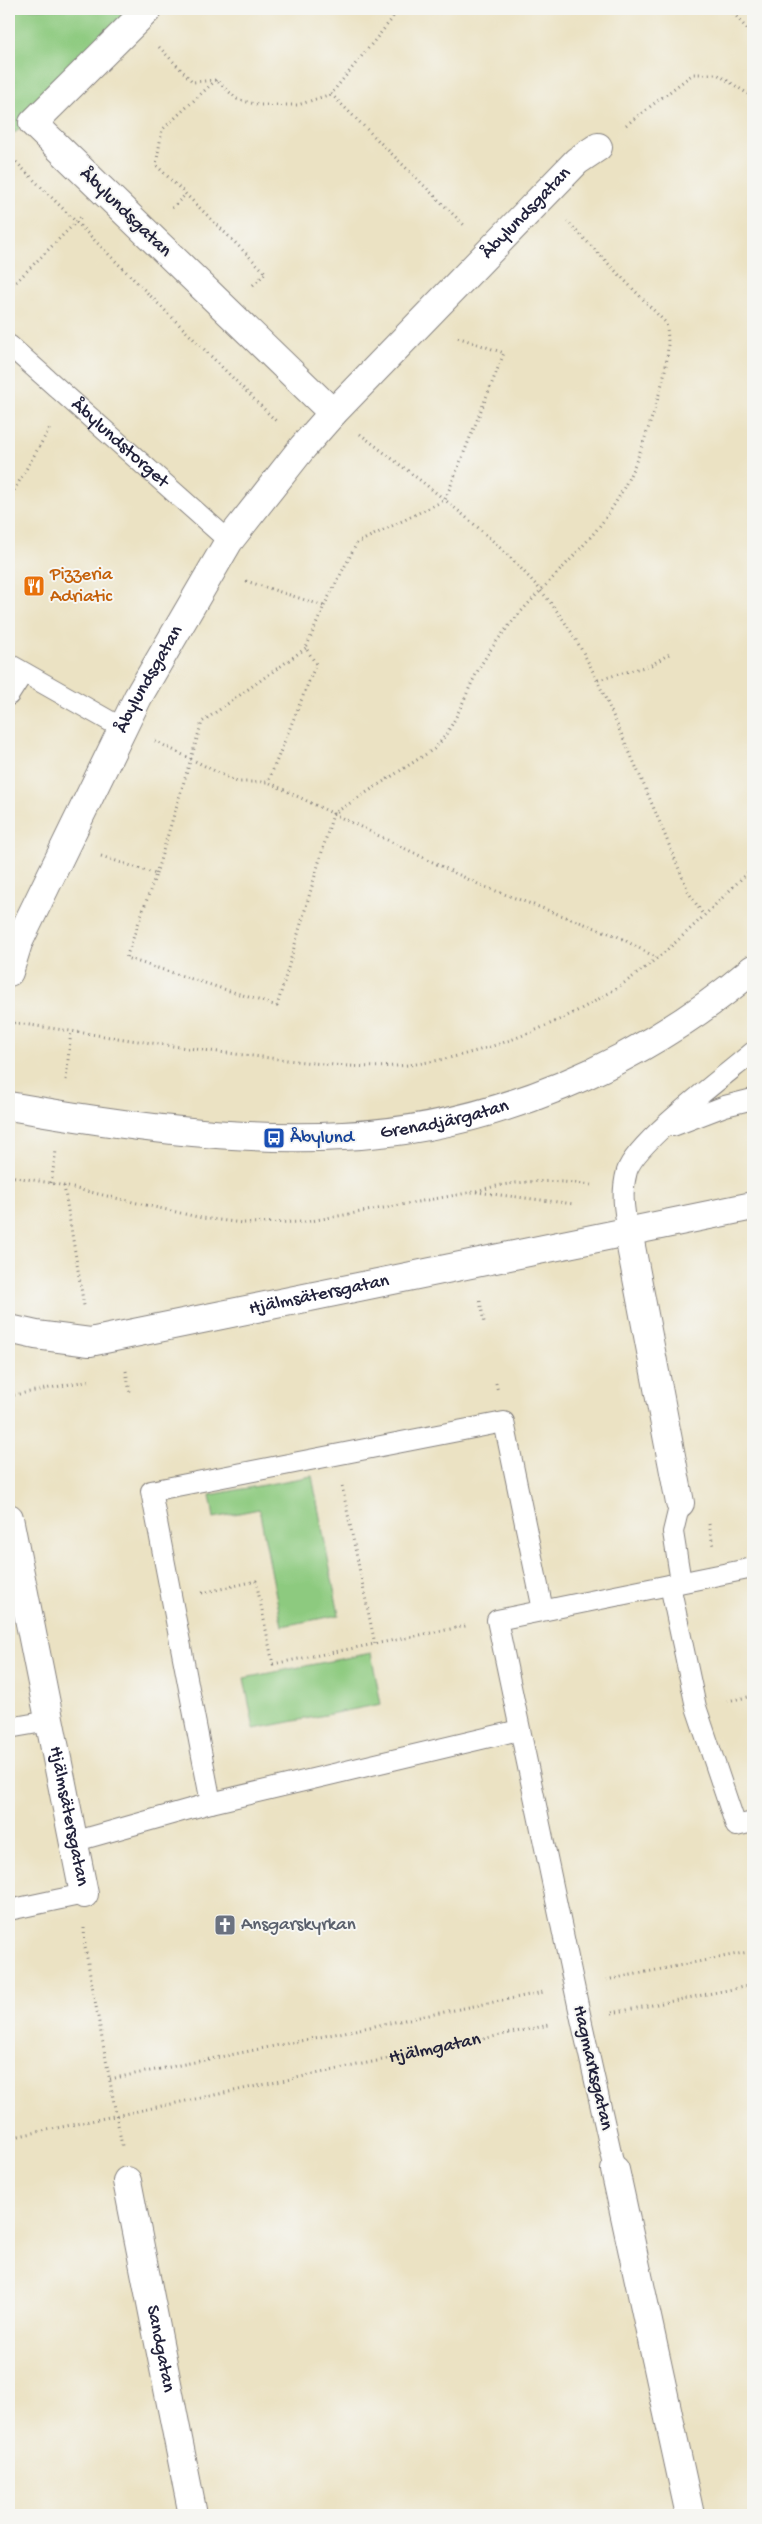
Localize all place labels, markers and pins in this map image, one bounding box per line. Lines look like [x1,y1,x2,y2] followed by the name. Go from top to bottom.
[49,564,114,609] place label: Pizzeria Adriatic
[22,574,46,598] restaurant icon: Pizzeria Adriatic
[262,1126,286,1150] bus stop icon: Åbylund
[290,1126,356,1150] place label: Åbylund
[213,1913,237,1937] church icon: Ansgarskyrkan
[241,1914,356,1937] place label: Ansgarskyrkan

